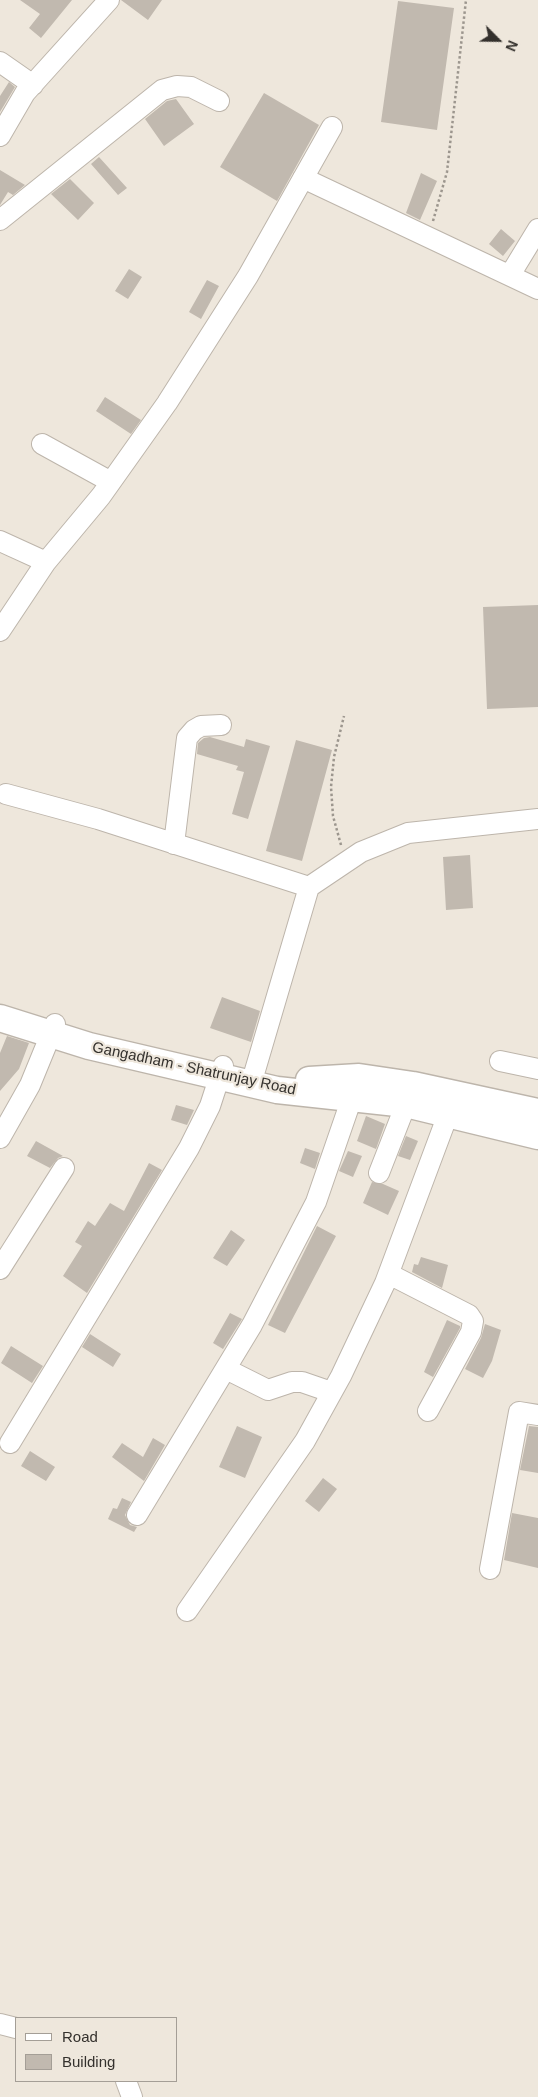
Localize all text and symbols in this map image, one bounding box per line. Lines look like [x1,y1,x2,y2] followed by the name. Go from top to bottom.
[473,15,523,65] north arrow
[502,38,521,54] text: N
[91,1039,297,1099] street label: Gangadham - Shatrunjay Road
[15,2017,178,2082] legend
[62,2028,98,2045] text: Road
[62,2053,115,2070] text: Building

